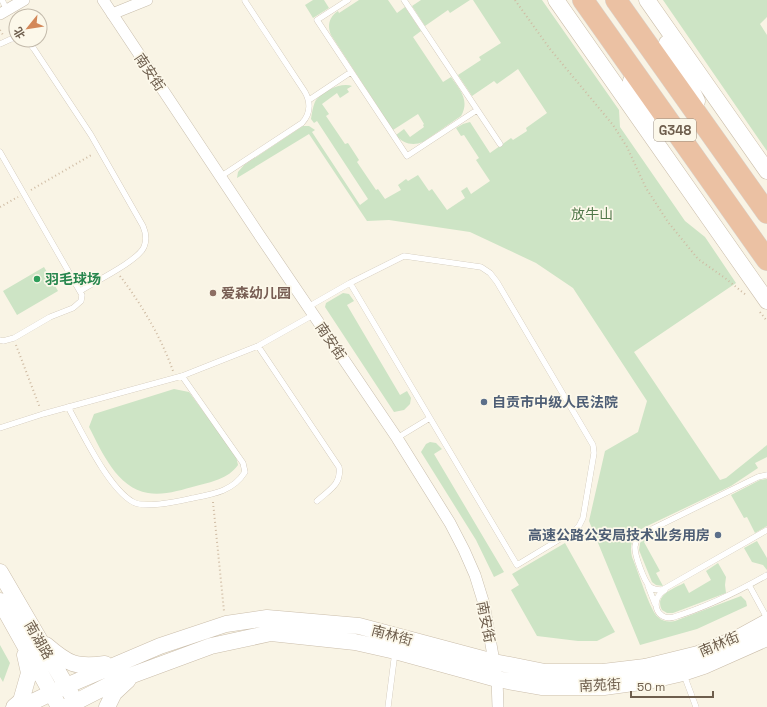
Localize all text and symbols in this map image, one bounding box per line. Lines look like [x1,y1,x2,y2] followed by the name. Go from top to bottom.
[8,8,48,48] north arrow
[11,25,28,41] text: 北
[131,50,169,94] street label: 南安街
[654,119,696,141] road number: G348
[571,205,613,223] park label: 放牛山
[45,270,101,288] place label: 羽毛球场
[32,274,42,284] marker: 羽毛球场
[221,284,291,302] place label: 爱森幼儿园
[208,288,218,298] marker: 爱森幼儿园
[312,319,350,363] street label: 南安街
[492,393,618,411] place label: 自贡市中级人民法院
[479,397,489,407] marker: 自贡市中级人民法院
[528,526,710,544] place label: 高速公路公安局技术业务用房
[713,530,723,540] marker: 高速公路公安局技术业务用房
[473,600,499,644] street label: 南安街
[21,617,57,663] street label: 南湖路
[369,621,415,649] street label: 南林街
[696,628,742,660] street label: 南林街
[631,673,713,699] scale bar
[579,675,621,695] street label: 南苑街
[637,679,665,695] text: 50 m

